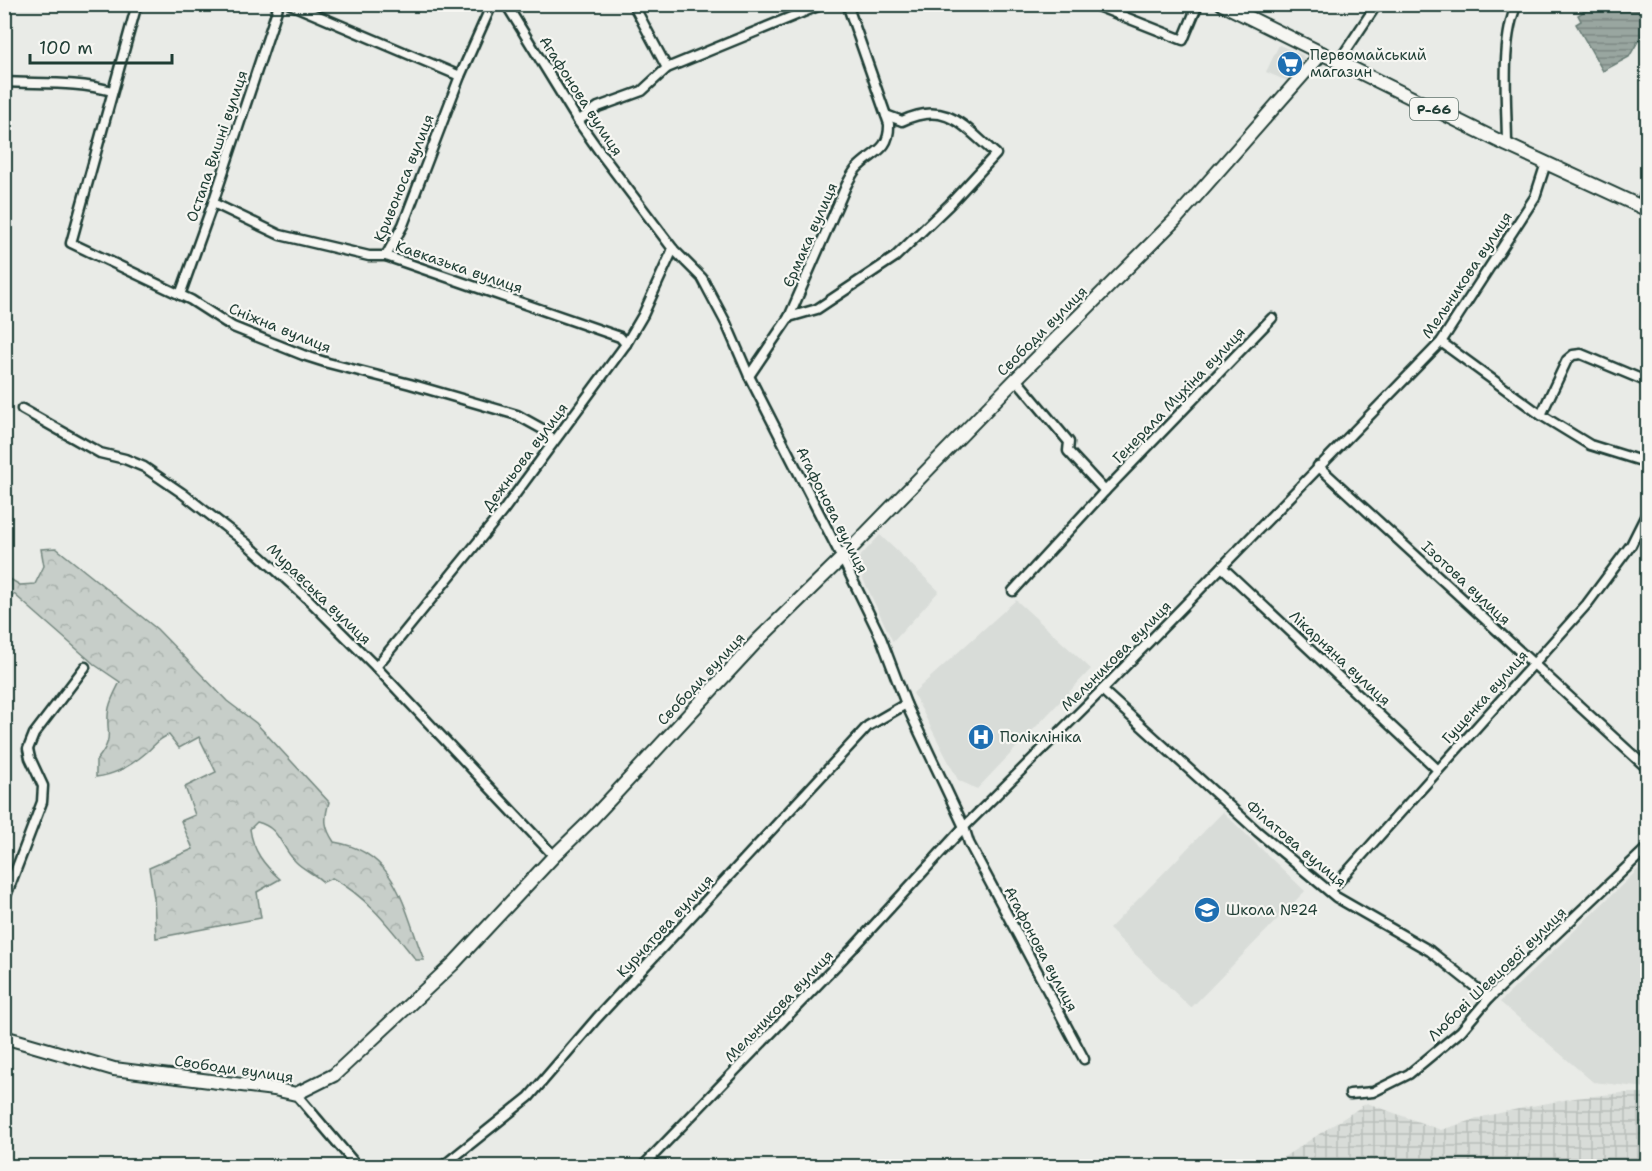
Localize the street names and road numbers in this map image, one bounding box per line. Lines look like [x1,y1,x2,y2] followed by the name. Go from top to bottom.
[535,32,627,160] street label: Агафонова вулиця
[182,67,252,225] street label: Остапа Вишні вулиця
[1410,98,1458,120] road number: Р-66
[369,111,439,245] street label: Кривоноса вулиця
[778,179,842,291] street label: Єрмака вулиця
[1417,208,1517,342] street label: Мельникова вулиця
[393,236,525,298] street label: Кавказька вулиця
[992,281,1092,381] street label: Свободи вулиця
[226,298,334,358] street label: Сніжна вулиця
[1108,322,1250,468] street label: Генерала Мухіна вулиця
[478,399,572,515] street label: Дежньова вулиця
[792,443,872,577] street label: Агафонова вулиця
[1417,536,1515,630] street label: Ізотова вулиця
[262,539,376,649] street label: Муравська вулиця
[1056,596,1176,716] street label: Мельникова вулиця
[1285,606,1395,710] street label: Лікарняна вулиця
[653,628,749,730] street label: Свободи вулиця
[1437,646,1533,748] street label: Гущенка вулиця
[1242,796,1350,892] street label: Філатова вулиця
[612,870,718,982] street label: Курчатова вулиця
[1000,883,1082,1015] street label: Агафонова вулиця
[1423,902,1571,1046] street label: Любові Шевцової вулиця
[720,946,838,1066] street label: Мельникова вулиця
[173,1051,295,1087] street label: Свободи вулиця

